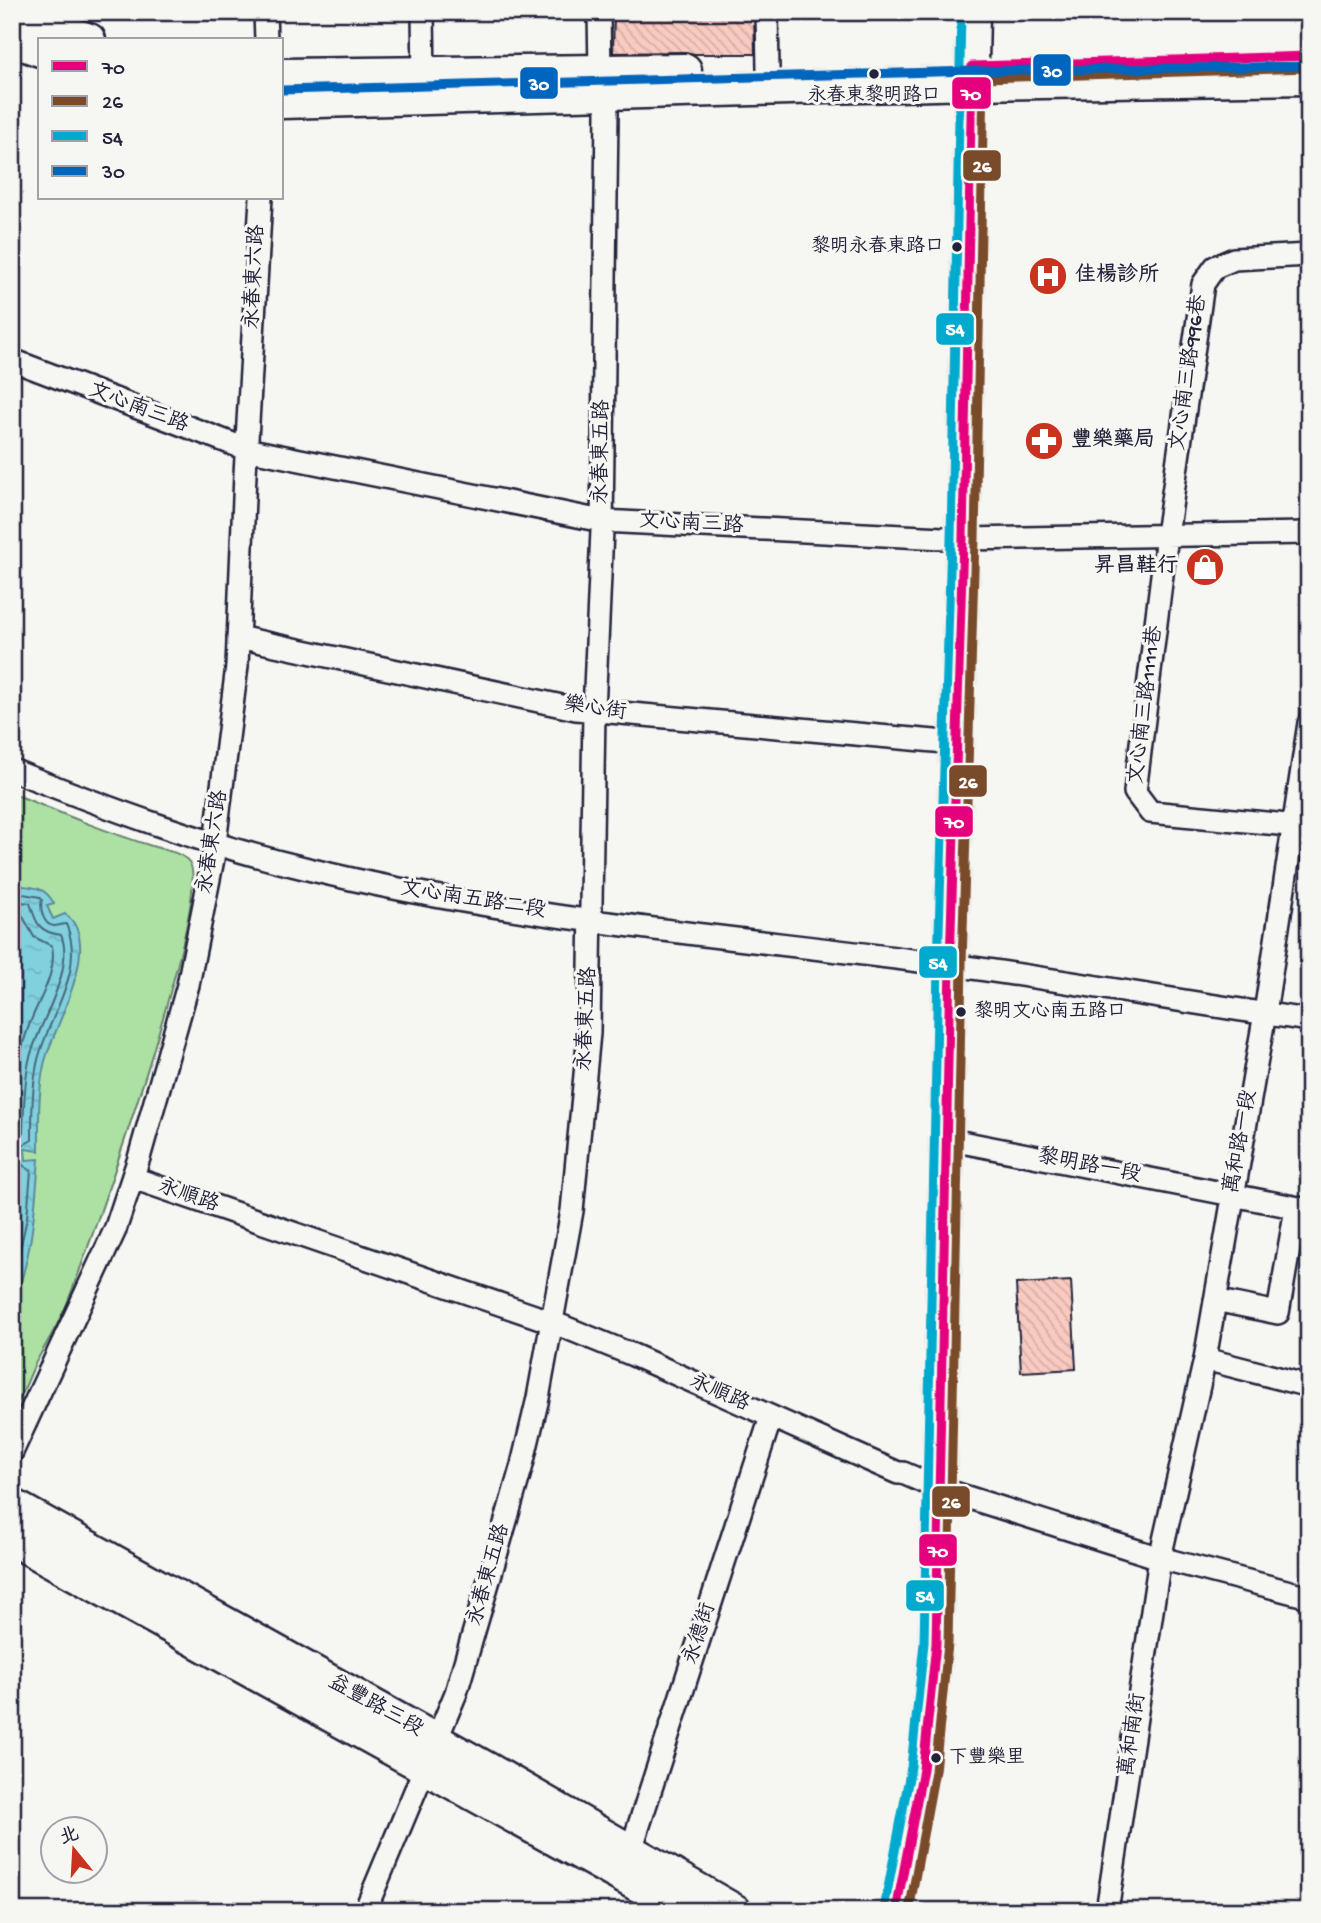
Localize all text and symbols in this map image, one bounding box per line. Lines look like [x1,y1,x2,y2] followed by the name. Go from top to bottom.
[38,38,284,200] legend
[1032,53,1072,87] line badge: 30
[101,58,125,83] text: 70
[1041,62,1063,85] text: 30
[519,66,559,100] line badge: 30
[867,67,881,81] marker: 永春東黎明路口
[528,75,550,98] text: 30
[951,76,992,110] line badge: 70
[807,84,941,108] place label: 永春東黎明路口
[960,85,982,108] text: 70
[102,92,123,117] text: 26
[102,128,123,153] text: 54
[962,149,1002,182] line badge: 26
[973,157,992,180] text: 26
[101,162,125,187] text: 30
[239,224,271,330] street label: 永春東六路
[811,235,944,259] place label: 黎明永春東路口
[950,240,964,254] marker: 黎明永春東路口
[1027,255,1069,297] hospital icon: 佳楊診所
[1075,262,1159,289] place label: 佳楊診所
[1165,293,1213,453] street label: 文心南三路996巷
[935,312,975,346] line badge: 54
[946,320,965,343] text: 54
[85,377,192,439] street label: 文心南三路
[588,399,616,505] street label: 永春東五路
[1023,420,1065,462] pharmacy icon: 豐樂藥局
[1071,427,1155,454] place label: 豐樂藥局
[638,508,744,540] street label: 文心南三路
[1184,546,1226,588] shop icon: 昇昌鞋行
[1094,554,1178,580] place label: 昇昌鞋行
[1123,624,1169,786] street label: 文心南三路1111巷
[562,691,628,727] street label: 樂心街
[948,764,988,798] line badge: 26
[959,773,978,796] text: 26
[191,788,235,896] street label: 永春東六路
[934,805,974,838] line badge: 70
[943,813,965,836] text: 70
[398,875,548,925] street label: 文心南五路二段
[918,945,958,979] line badge: 54
[929,954,948,977] text: 54
[571,966,603,1072] street label: 永春東五路
[974,1000,1126,1024] place label: 黎明文心南五路口
[954,1005,968,1019] marker: 黎明文心南五路口
[1219,1088,1263,1196] street label: 萬和路一段
[1035,1143,1143,1189] street label: 黎明路一段
[154,1173,223,1219] street label: 永順路
[685,1368,754,1418] street label: 永順路
[931,1485,971,1518] line badge: 26
[942,1493,961,1516] text: 26
[462,1521,516,1629] street label: 永春東五路
[918,1533,958,1567] line badge: 70
[927,1542,949,1565] text: 70
[905,1579,945,1612] line badge: 54
[916,1587,935,1610] text: 54
[678,1600,723,1668] street label: 永德街
[323,1669,428,1743] street label: 益豐路三段
[1114,1691,1152,1778] street label: 萬和南街
[949,1746,1025,1770] place label: 下豐樂里
[929,1751,943,1765] marker: 下豐樂里
[38,1814,108,1884] north arrow
[57,1823,82,1851] text: 北

